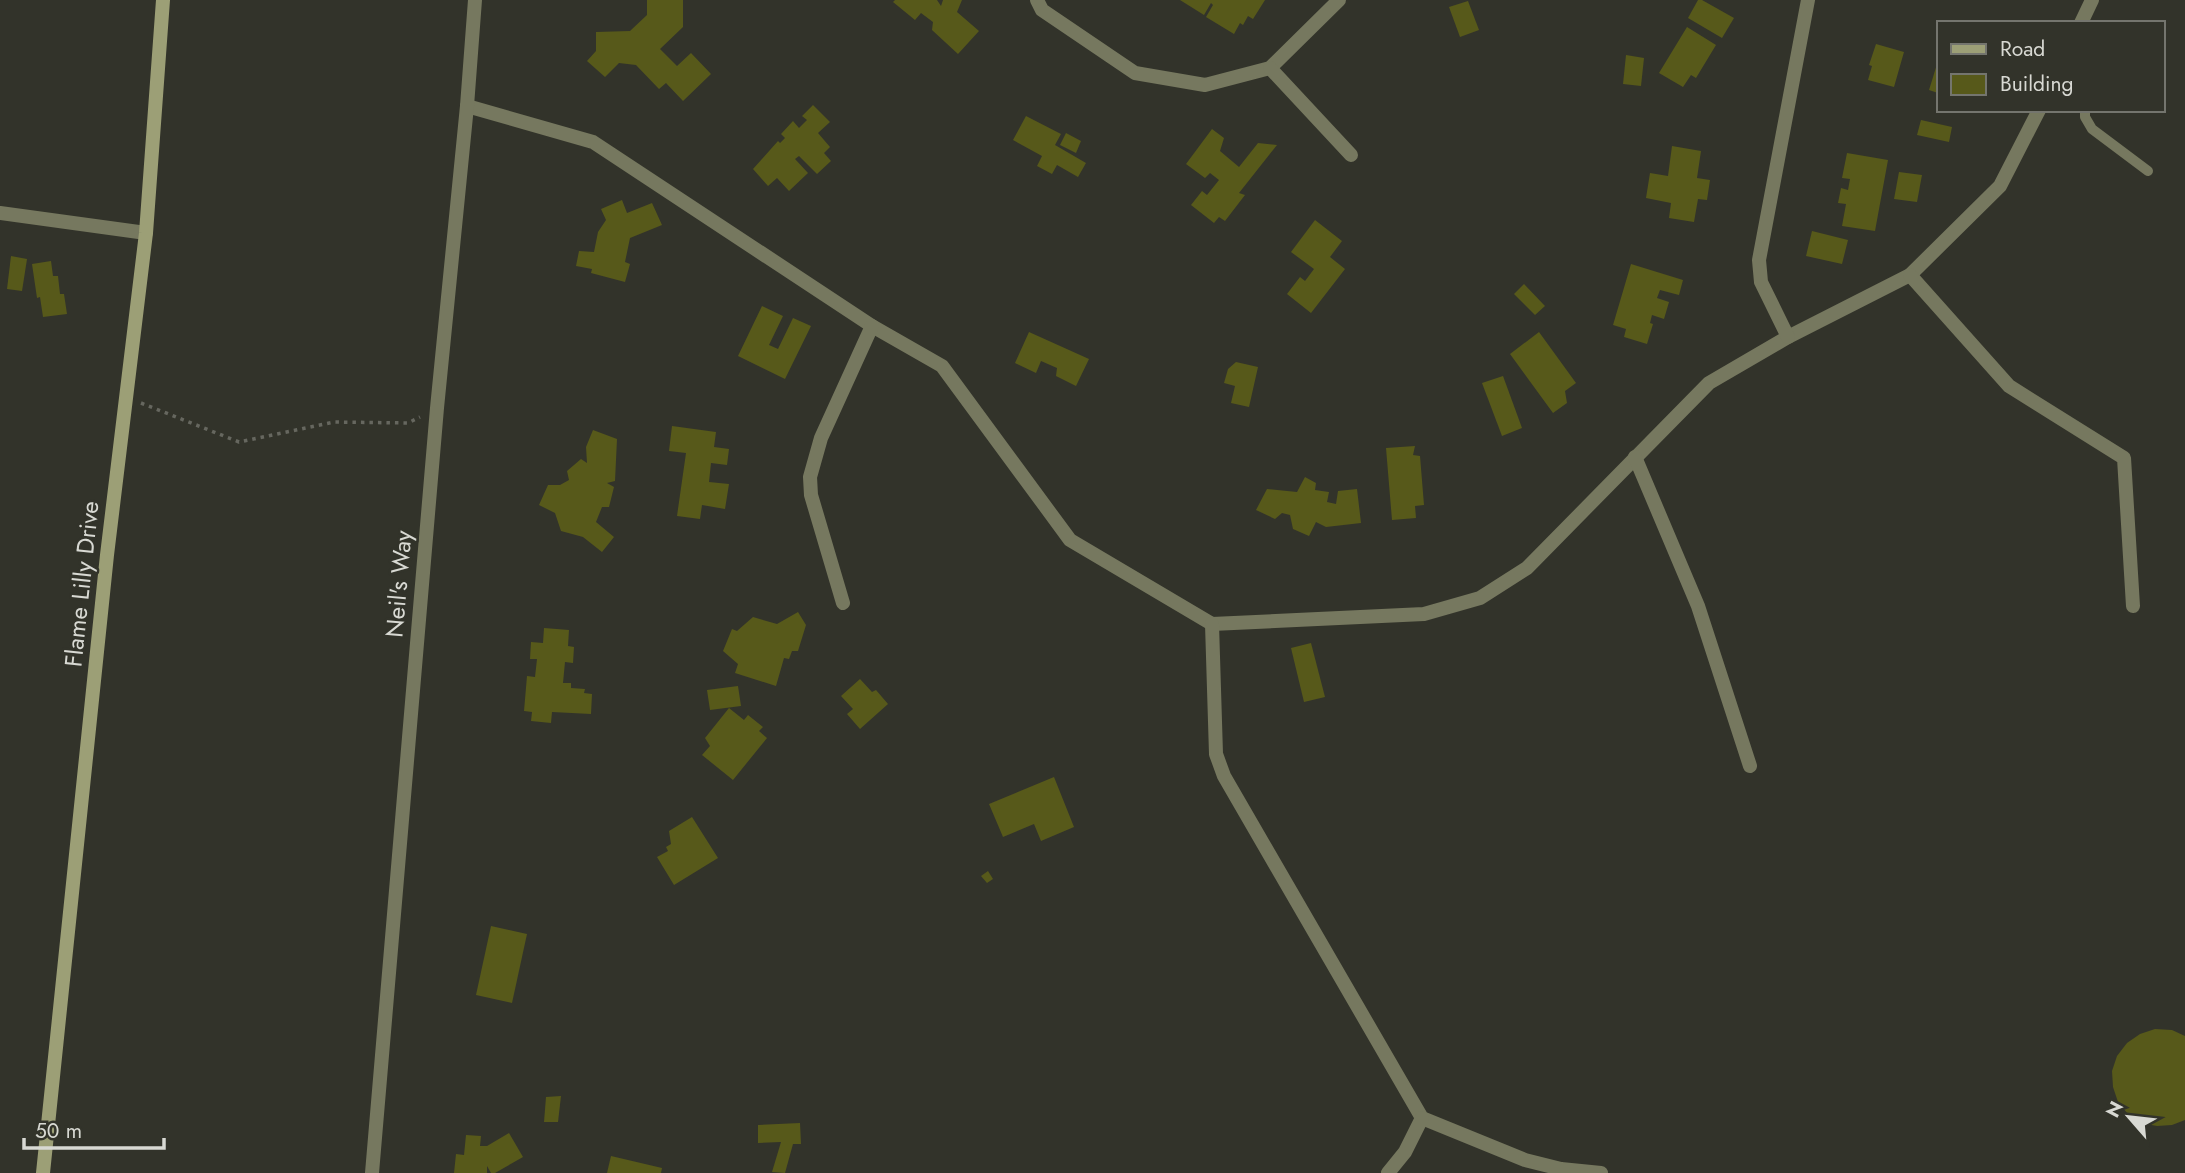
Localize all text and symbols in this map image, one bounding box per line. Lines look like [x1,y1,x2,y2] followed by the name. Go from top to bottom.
[1937,21,2164,112] legend
[2000,34,2045,64] text: Road
[2000,69,2073,99] text: Building
[55,499,108,669] street label: Flame Lilly Drive
[376,529,421,639] street label: Neil's Way
[2094,1082,2164,1152] north arrow
[2099,1096,2130,1122] text: N
[24,1106,164,1150] scale bar
[35,1116,82,1146] text: 50 m

